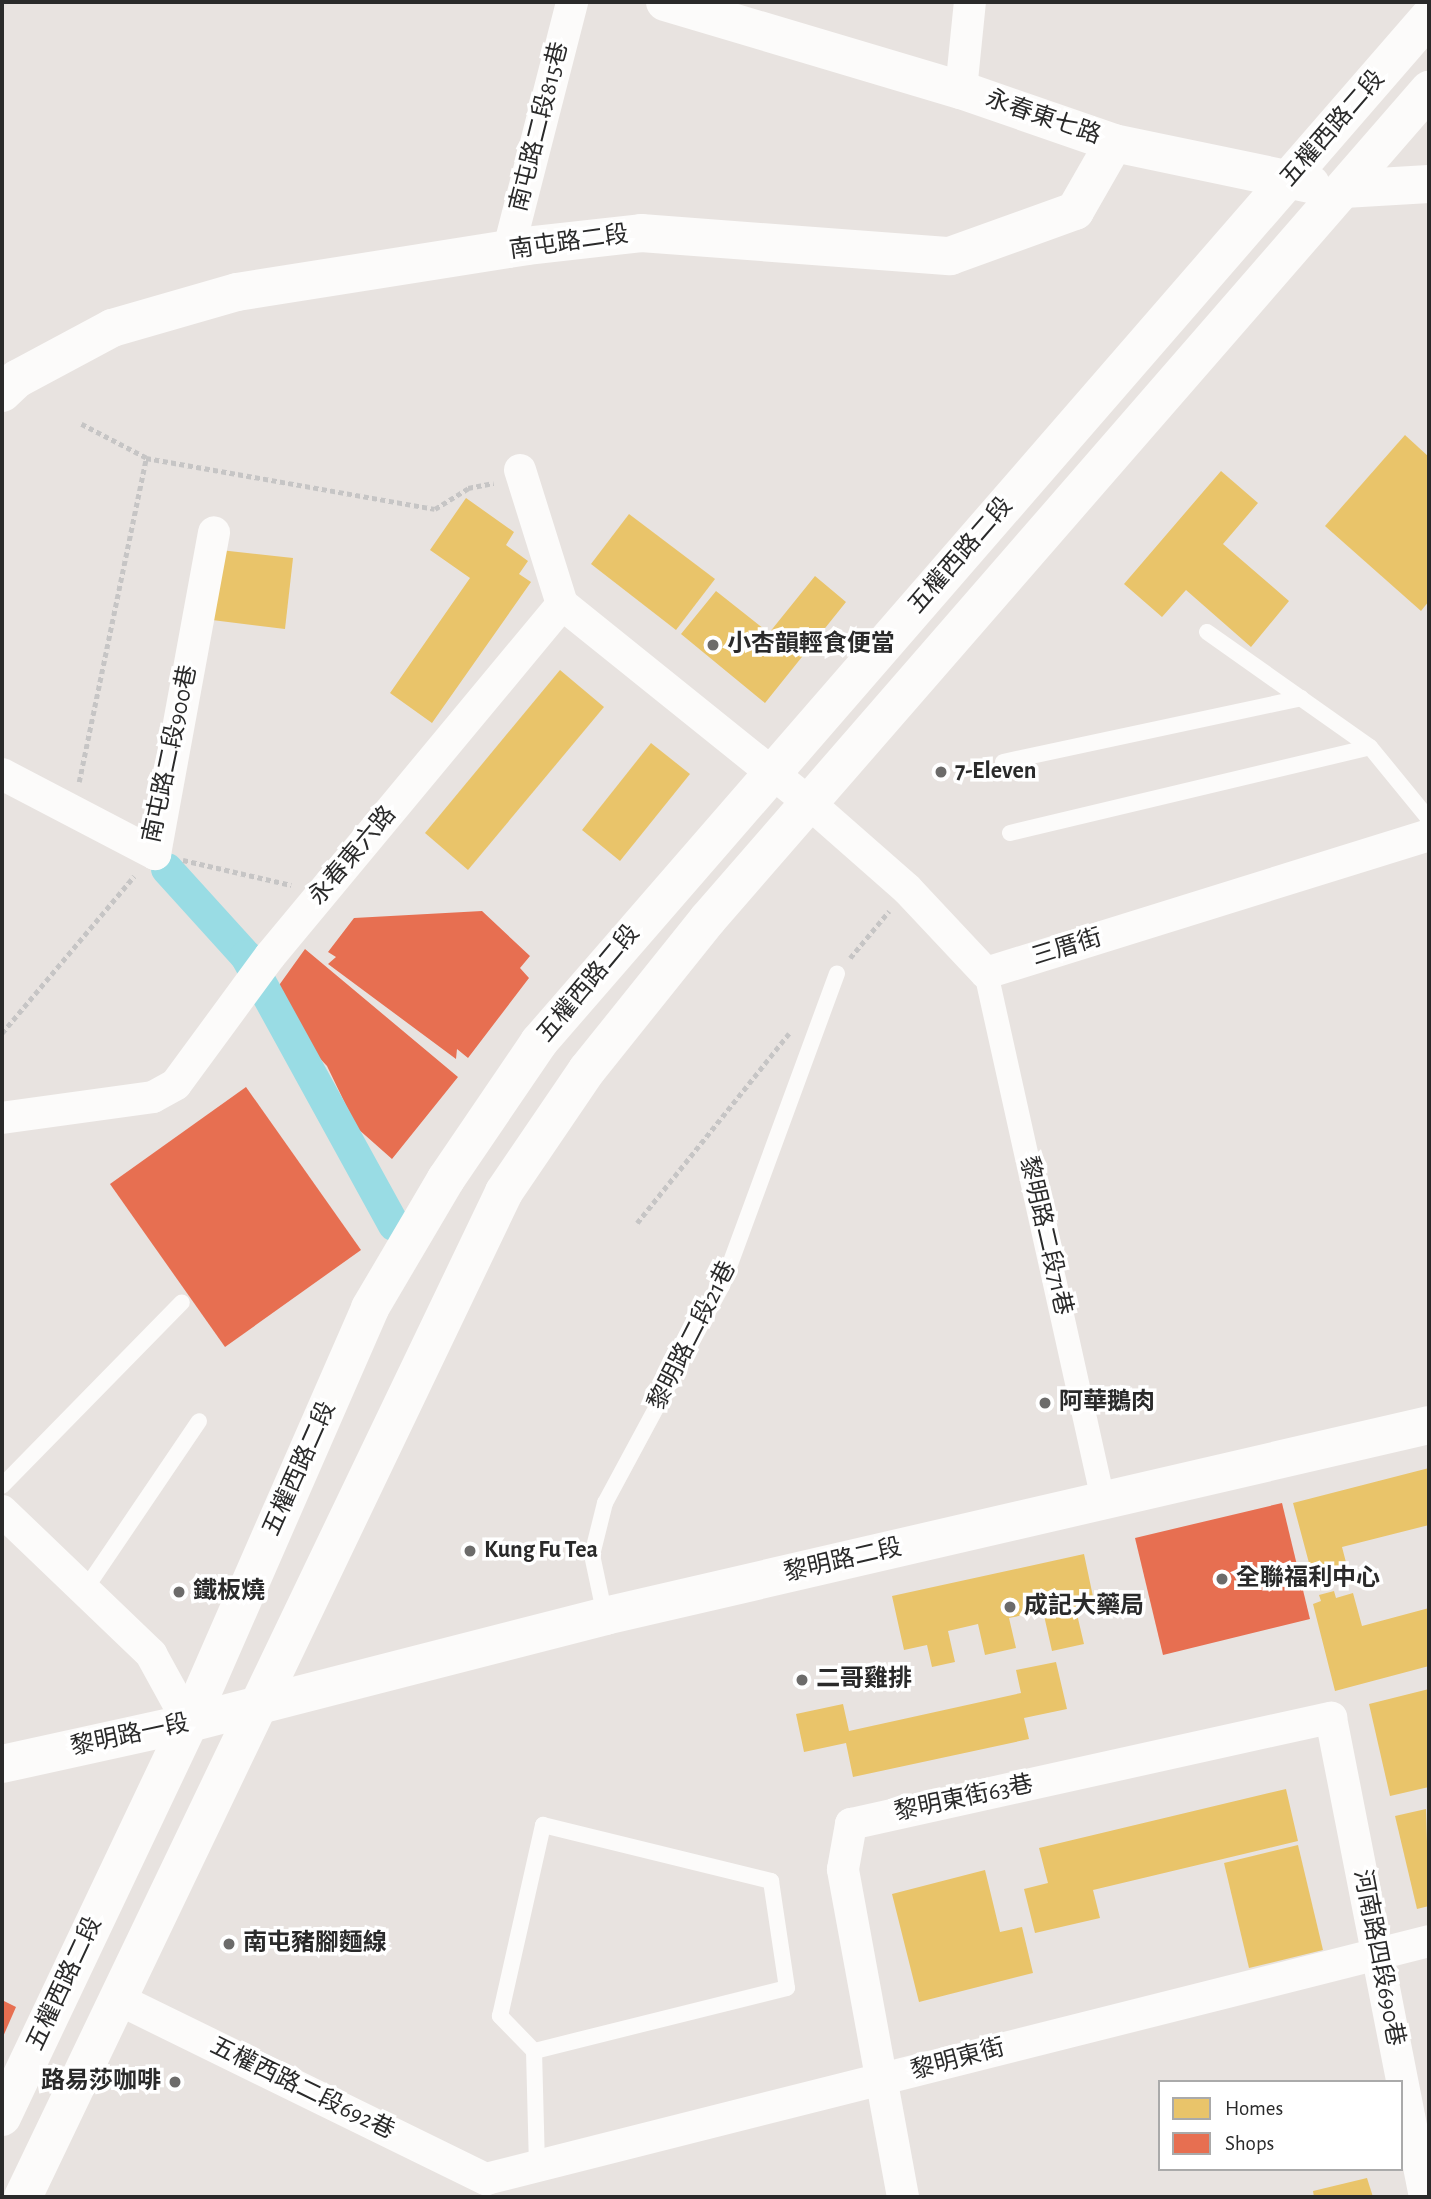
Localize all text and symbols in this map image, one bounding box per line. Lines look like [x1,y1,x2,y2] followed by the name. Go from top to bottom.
[505,39,575,215] street label: 南屯路二段815巷
[1275,65,1391,193] street label: 五權西路二段
[982,85,1104,151] street label: 永春東七路
[508,220,630,266] street label: 南屯路二段
[903,492,1019,620] street label: 五權西路二段
[727,631,895,659] place label: 小杏韻輕食便當
[705,637,721,653] marker: 小杏韻輕食便當
[138,663,204,845] street label: 南屯路二段900巷
[955,758,1036,786] place label: 7-Eleven
[933,764,949,780] marker: 7-Eleven
[303,801,403,911] street label: 永春東六路
[532,920,646,1048] street label: 五權西路二段
[1028,924,1106,972] street label: 三厝街
[1013,1154,1077,1318] street label: 黎明路二段71巷
[643,1257,743,1415] street label: 黎明路二段21巷
[1059,1389,1155,1417] place label: 阿華鵝肉
[1037,1395,1053,1411] marker: 阿華鵝肉
[258,1397,342,1541] street label: 五權西路二段
[781,1533,905,1589] street label: 黎明路二段
[484,1537,598,1565] place label: Kung Fu Tea
[462,1543,478,1559] marker: Kung Fu Tea
[1236,1565,1380,1593] place label: 全聯福利中心
[1214,1571,1230,1587] marker: 全聯福利中心
[193,1578,265,1606] place label: 鐵板燒
[171,1584,187,1600] marker: 鐵板燒
[1024,1593,1144,1621] place label: 成記大藥局
[1002,1599,1018,1615] marker: 成記大藥局
[816,1666,912,1694] place label: 二哥雞排
[794,1672,810,1688] marker: 二哥雞排
[68,1709,192,1763] street label: 黎明路一段
[892,1770,1036,1828] street label: 黎明東街63巷
[1347,1867,1409,2049] street label: 河南路四段690巷
[22,1913,108,2055] street label: 五權西路二段
[243,1930,387,1958] place label: 南屯豬腳麵線
[221,1936,237,1952] marker: 南屯豬腳麵線
[205,2032,399,2146] street label: 五權西路二段692巷
[908,2034,1008,2086] street label: 黎明東街
[41,2068,161,2096] place label: 路易莎咖啡
[167,2074,183,2090] marker: 路易莎咖啡
[1158,2080,1403,2171] legend
[1225,2098,1283,2119] text: Homes
[1225,2133,1274,2154] text: Shops

